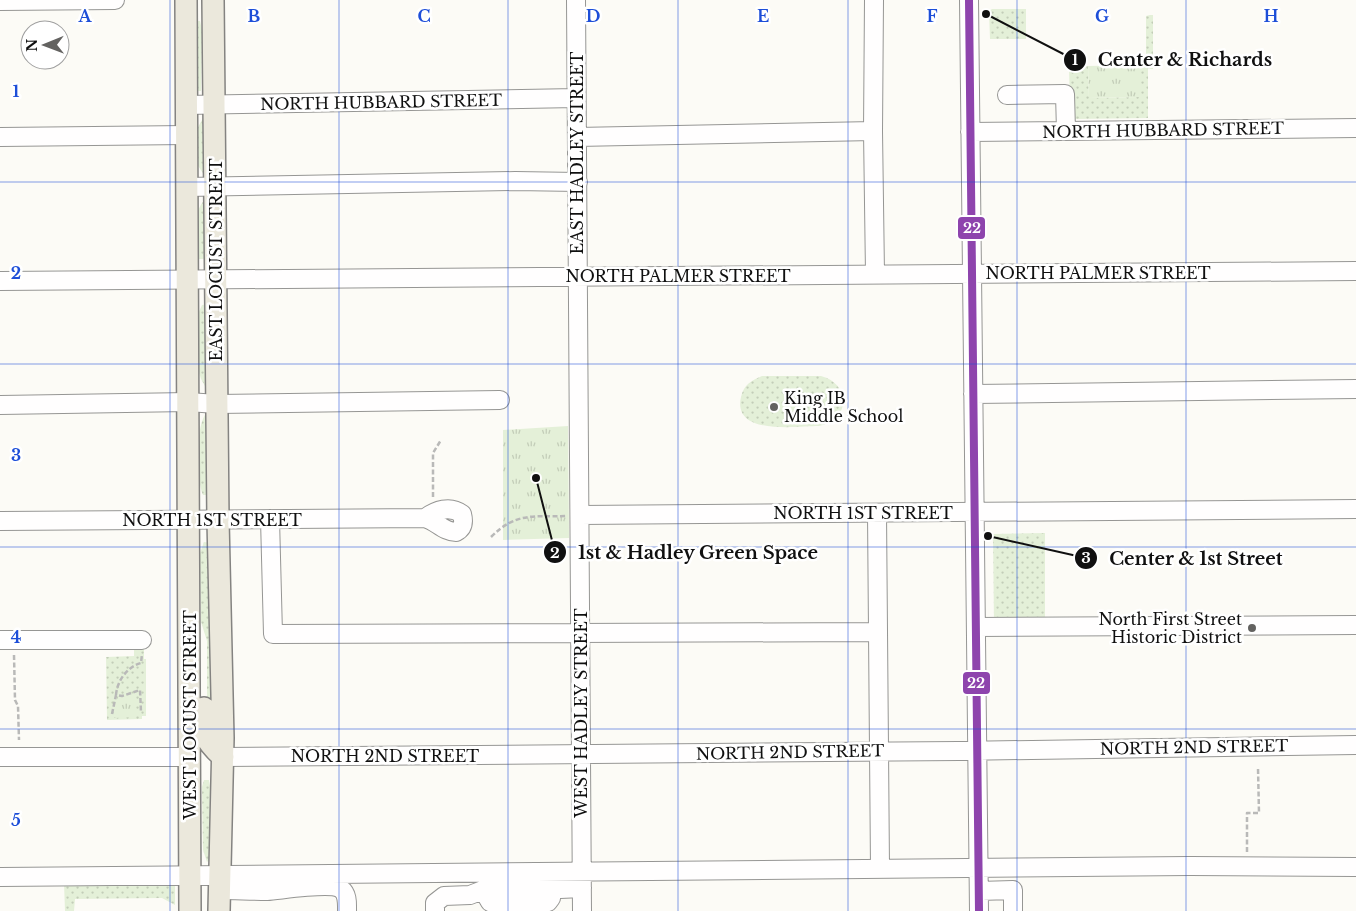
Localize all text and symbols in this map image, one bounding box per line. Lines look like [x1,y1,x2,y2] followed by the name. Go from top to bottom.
[78,6,93,26] text: A
[248,6,261,26] text: B
[417,6,431,26] text: C
[586,6,600,26] text: D
[757,6,769,26] text: E
[926,6,938,26] text: F
[1095,6,1109,26] text: G
[1263,6,1279,26] text: H
[20,20,70,70] north arrow
[23,38,41,52] text: N
[1063,43,1282,76] callout: Center & Richards
[1098,49,1272,71] text: Center & Richards
[1072,50,1079,69] text: 1
[567,51,587,254] street label: EAST HADLEY STREET
[13,81,20,101] text: 1
[260,90,502,114] street label: NORTH HUBBARD STREET
[1042,118,1284,142] street label: NORTH HUBBARD STREET
[206,158,226,362] street label: EAST LOCUST STREET
[957,216,986,240] line badge: 22
[963,219,981,237] text: 22
[11,263,21,283] text: 2
[985,263,1211,283] street label: NORTH PALMER STREET
[565,266,791,286] street label: NORTH PALMER STREET
[784,388,904,426] place label: King IB Middle School
[768,401,780,413] marker: King IB Middle School
[11,445,21,465] text: 3
[773,503,953,523] street label: NORTH 1ST STREET
[122,510,302,530] street label: NORTH 1ST STREET
[542,536,828,569] callout: 1st & Hadley Green Space
[578,542,818,564] text: 1st & Hadley Green Space
[1074,542,1293,575] callout: Center & 1st Street
[550,543,560,562] text: 2
[1081,548,1091,567] text: 3
[1109,548,1283,570] text: Center & 1st Street
[571,608,591,819] street label: WEST HADLEY STREET
[1098,609,1242,647] place label: North First Street Historic District
[180,610,200,821] street label: WEST LOCUST STREET
[1246,622,1258,634] marker: North First Street Historic District
[11,627,21,647] text: 4
[962,671,991,695] line badge: 22
[967,674,985,692] text: 22
[1100,735,1289,759] street label: NORTH 2ND STREET
[696,740,885,764] street label: NORTH 2ND STREET
[291,746,479,766] street label: NORTH 2ND STREET
[11,810,21,830] text: 5

